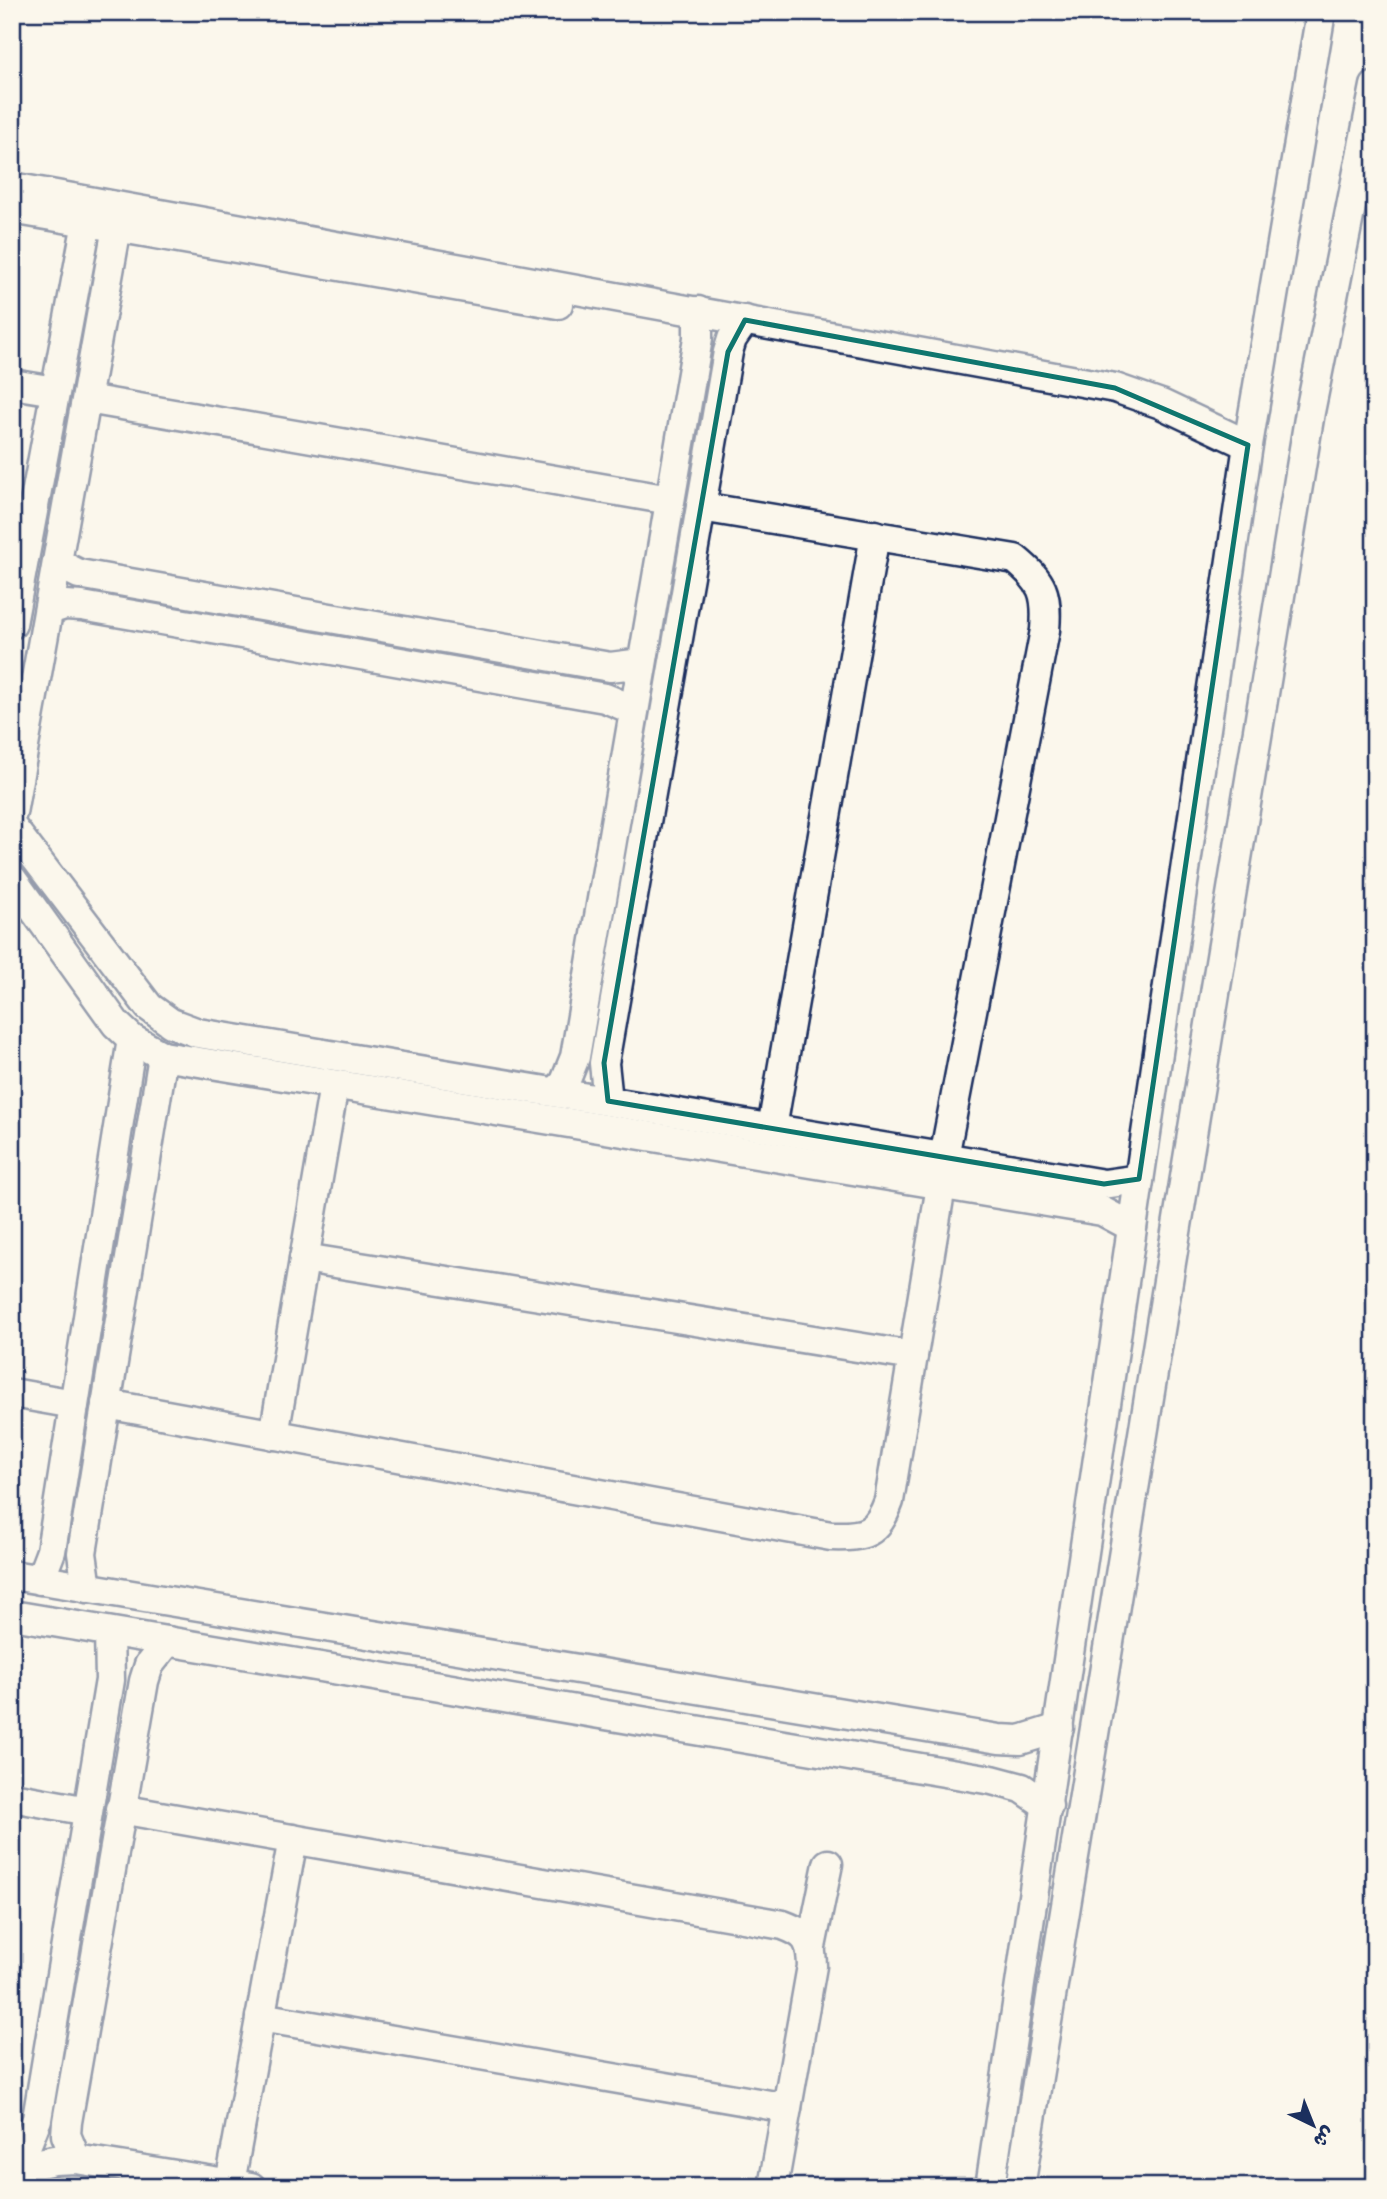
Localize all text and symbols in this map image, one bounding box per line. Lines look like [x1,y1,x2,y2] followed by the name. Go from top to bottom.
[1278,2090,1348,2160] north arrow
[1306,2119,1340,2153] text: ش

